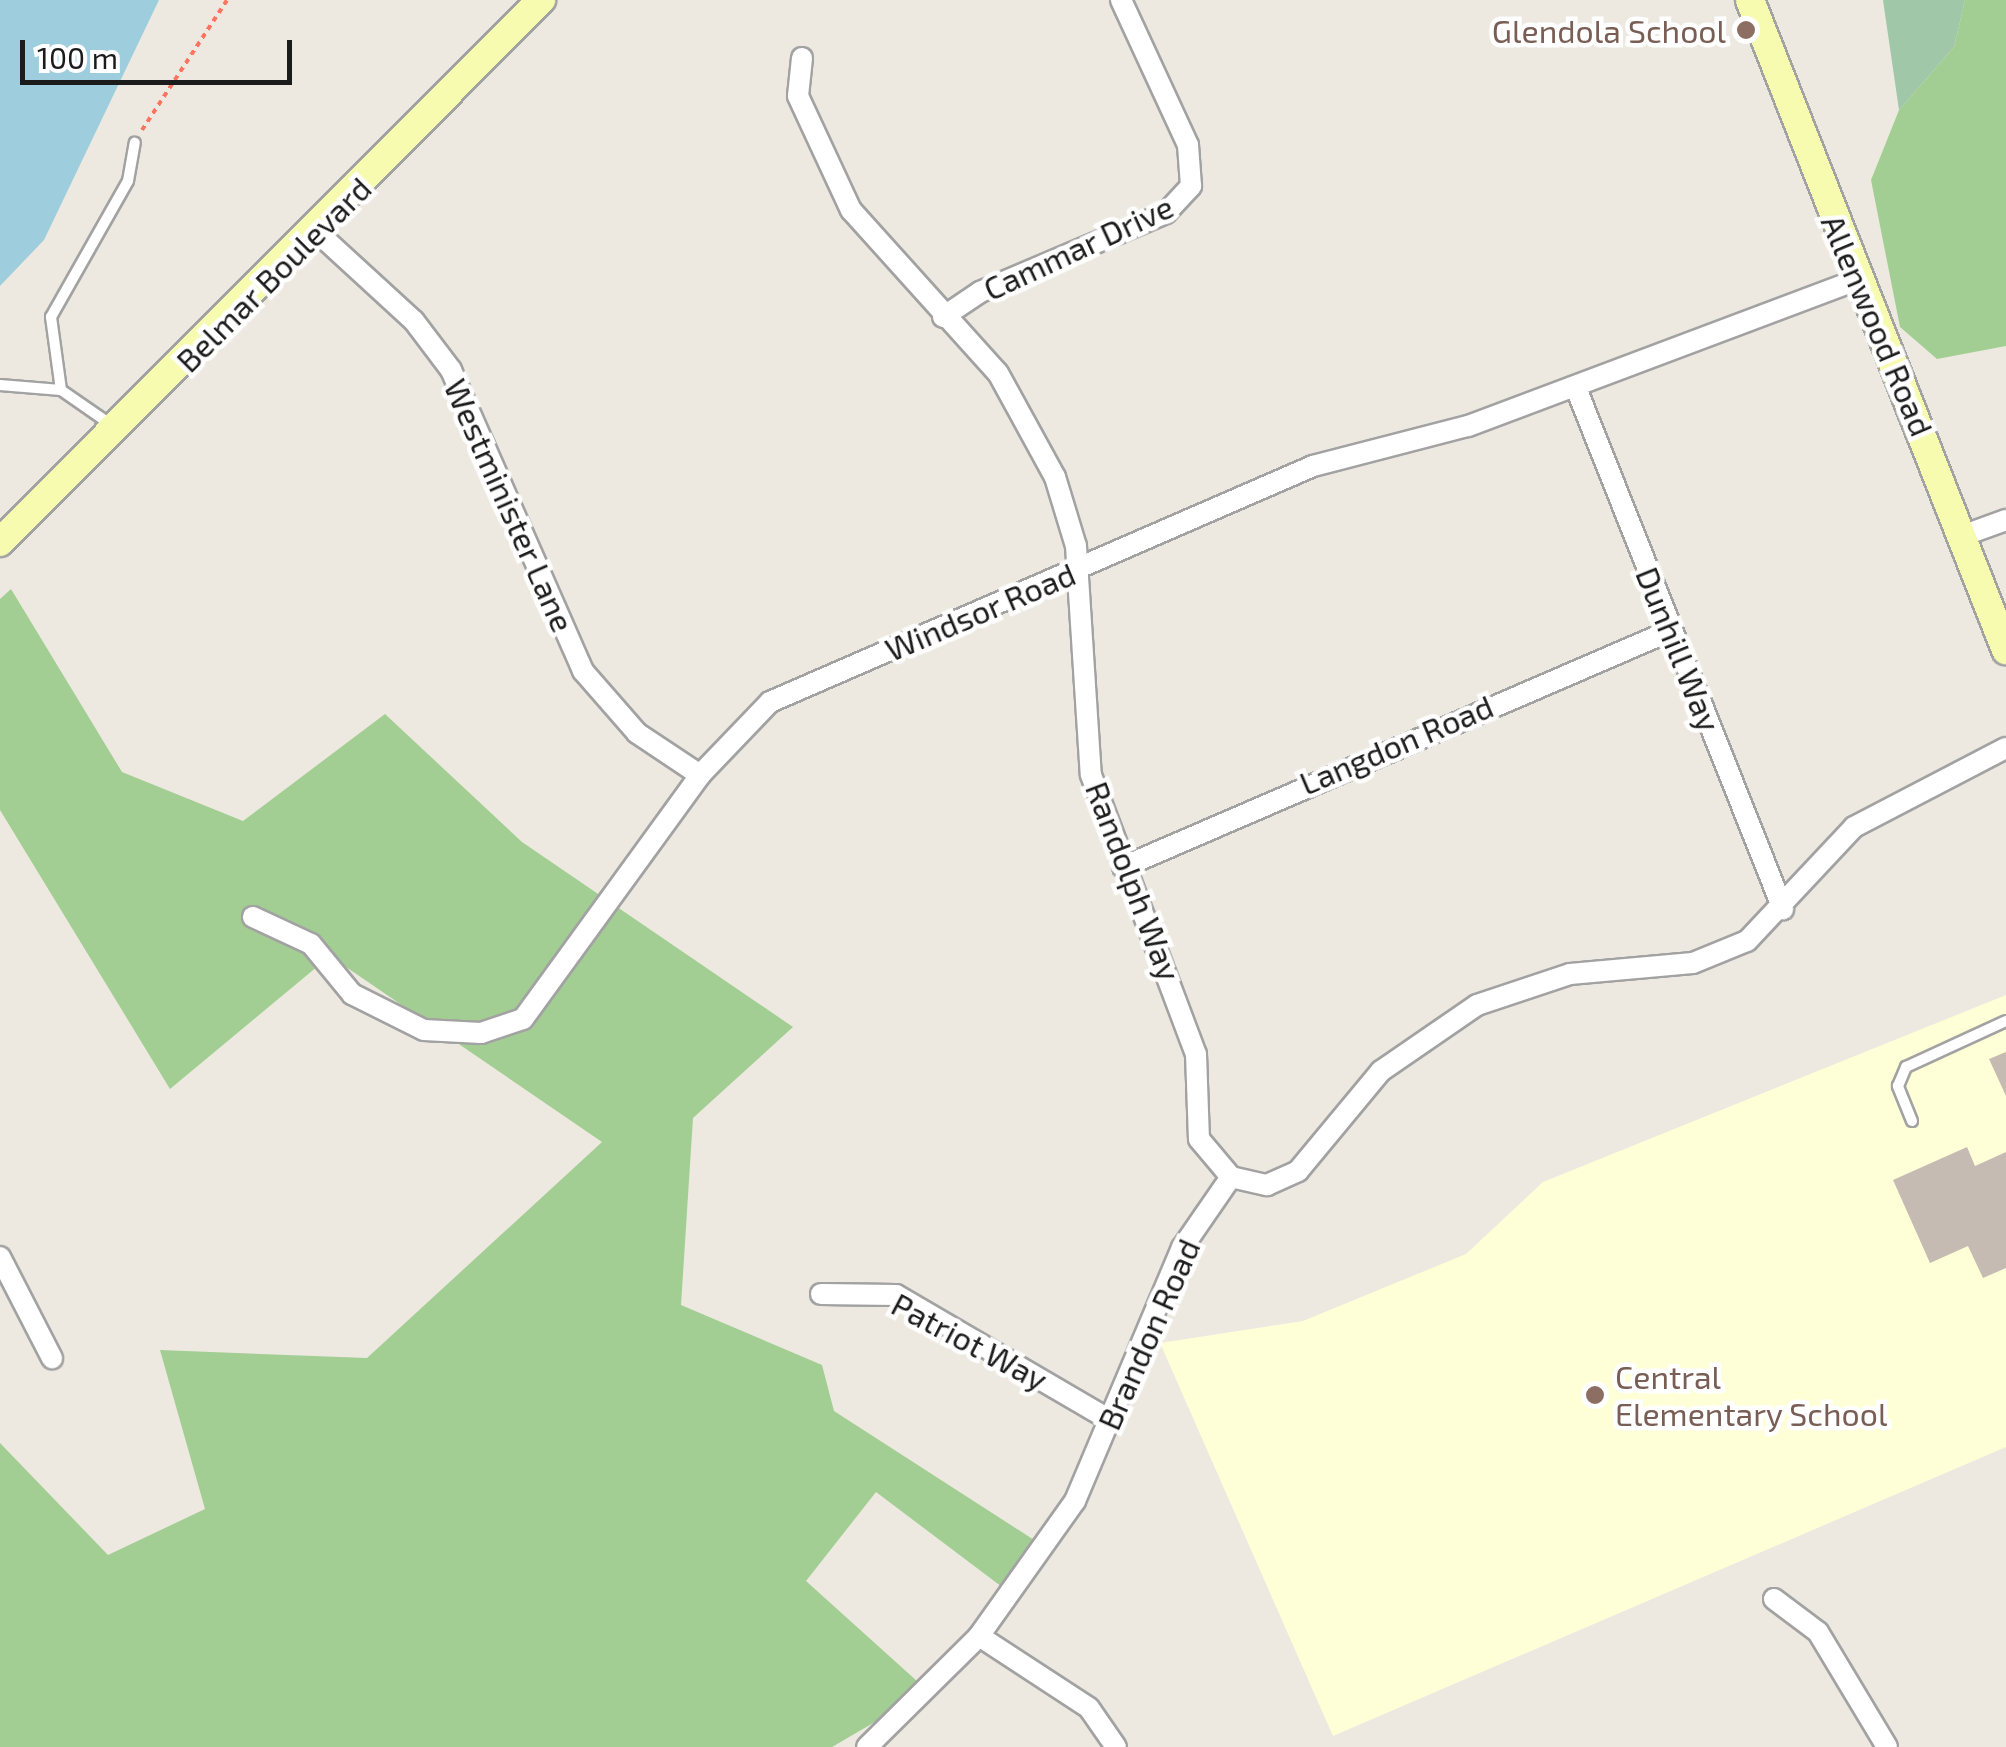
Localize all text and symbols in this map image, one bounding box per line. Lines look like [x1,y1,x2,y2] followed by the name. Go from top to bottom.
[1492,11,1726,49] place label: Glendola School
[1735,19,1757,41] marker: Glendola School
[25,20,298,82] scale bar
[37,39,118,75] text: 100 m
[167,168,379,380] street label: Belmar Boulevard
[977,186,1179,308] street label: Cammar Drive
[1814,209,1942,441] street label: Allenwood Road
[437,372,583,638] street label: Westminister Lane
[879,554,1081,668] street label: Windsor Road
[1628,561,1730,737] street label: Dunhill Way
[1294,686,1498,802] street label: Langdon Road
[1078,776,1190,986] street label: Randolph Way
[1089,1233,1207,1435] street label: Brandon Road
[885,1284,1055,1398] street label: Patriot Way
[1615,1358,1888,1433] place label: Central Elementary School
[1584,1384,1606,1406] marker: Central Elementary School

